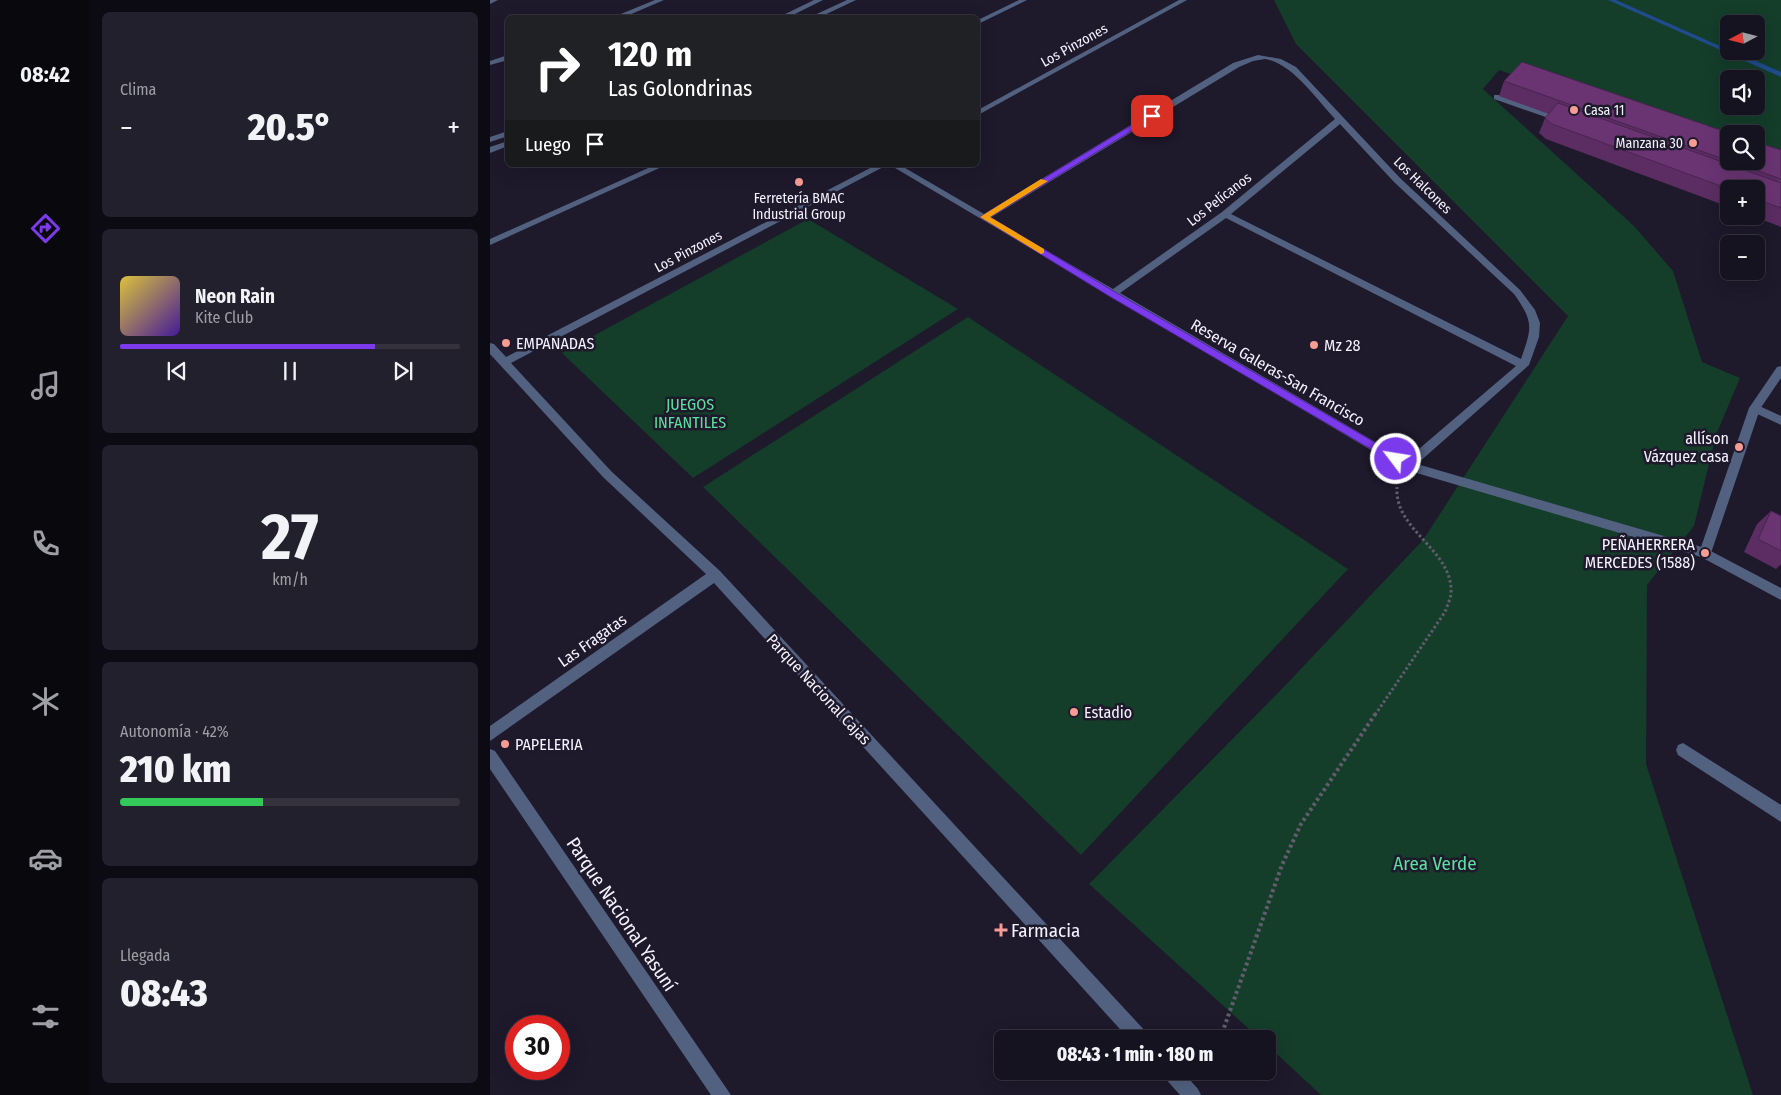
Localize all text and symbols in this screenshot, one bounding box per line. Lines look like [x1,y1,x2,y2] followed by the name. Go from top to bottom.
[1720,15,1765,60] north arrow
[1720,15,1765,280] map controls
[1038,20,1111,71] street label: Los Pinzones
[608,33,692,75] text: 120 m
[525,35,590,100] icon: right
[20,61,70,88] text: 08:42
[1720,70,1765,115] button: sound
[608,75,752,102] text: Las Golondrinas
[120,80,156,99] text: Clima
[1131,95,1173,137] pin
[1138,102,1166,130] icon: arrive
[1584,102,1625,119] place label: Casa 11
[248,104,332,150] text: 20.5°
[1568,104,1580,116] marker: Casa 11
[120,111,133,144] text: −
[447,111,460,144] text: +
[1720,125,1765,170] button: search
[581,130,609,158] icon: arrive
[525,133,571,156] text: Luego
[1615,135,1683,152] place label: Manzana 30
[1687,137,1699,149] marker: Manzana 30
[1390,153,1455,217] street label: Los Halcones
[1184,169,1255,230] street label: Los Pelícanos
[793,176,805,188] marker: Ferretería BMAC Industrial Group
[1720,180,1765,225] button: +
[752,190,846,223] place label: Ferretería BMAC Industrial Group
[28,211,63,246] icon: directions
[652,227,725,276] street label: Los Pinzones
[1720,235,1765,280] button: −
[195,285,275,308] text: Neon Rain
[195,308,253,327] text: Kite Club
[1188,315,1368,430] street label: Reserva Galeras-San Francisco
[516,334,594,353] place label: EMPANADAS
[1324,336,1361,355] place label: Mz 28
[500,337,512,349] marker: EMPANADAS
[1308,339,1320,351] marker: Mz 28
[163,357,191,385] icon: previous
[276,357,304,385] icon: pause
[389,357,417,385] icon: next
[28,368,63,403] icon: music
[654,395,726,432] park label: JUEGOS INFANTILES
[1644,429,1729,466] place label: allíson Vázquez casa
[1369,432,1421,484] position arrow
[1733,441,1745,453] marker: allíson Vázquez casa
[261,498,319,576] text: 27
[28,526,63,561] icon: phone
[1585,535,1696,572] place label: PEÑAHERRERA MERCEDES (1588)
[1699,547,1711,559] marker: PEÑAHERRERA MERCEDES (1588)
[272,570,308,589] text: km/h
[554,610,630,671] street label: Las Fragatas
[762,630,875,749] street label: Parque Nacional Cajas
[28,684,63,719] icon: climate
[1084,703,1132,722] place label: Estadio
[1068,706,1080,718] marker: Estadio
[120,722,229,741] text: Autonomía · 42%
[515,735,583,754] place label: PAPELERIA
[499,738,511,750] marker: PAPELERIA
[120,746,231,792] text: 210 km
[562,833,682,996] street label: Parque Nacional Yasuní
[28,841,63,876] icon: car
[1393,852,1477,875] park label: Area Verde
[1011,919,1080,942] place label: Farmacia
[995,924,1007,936] marker: Farmacia
[120,946,170,965] text: Llegada
[120,970,208,1016] text: 08:43
[28,999,63,1034] icon: filters
[505,1015,570,1080] speed limit sign: 30
[1057,1043,1213,1066] text: 08:43 · 1 min · 180 m

